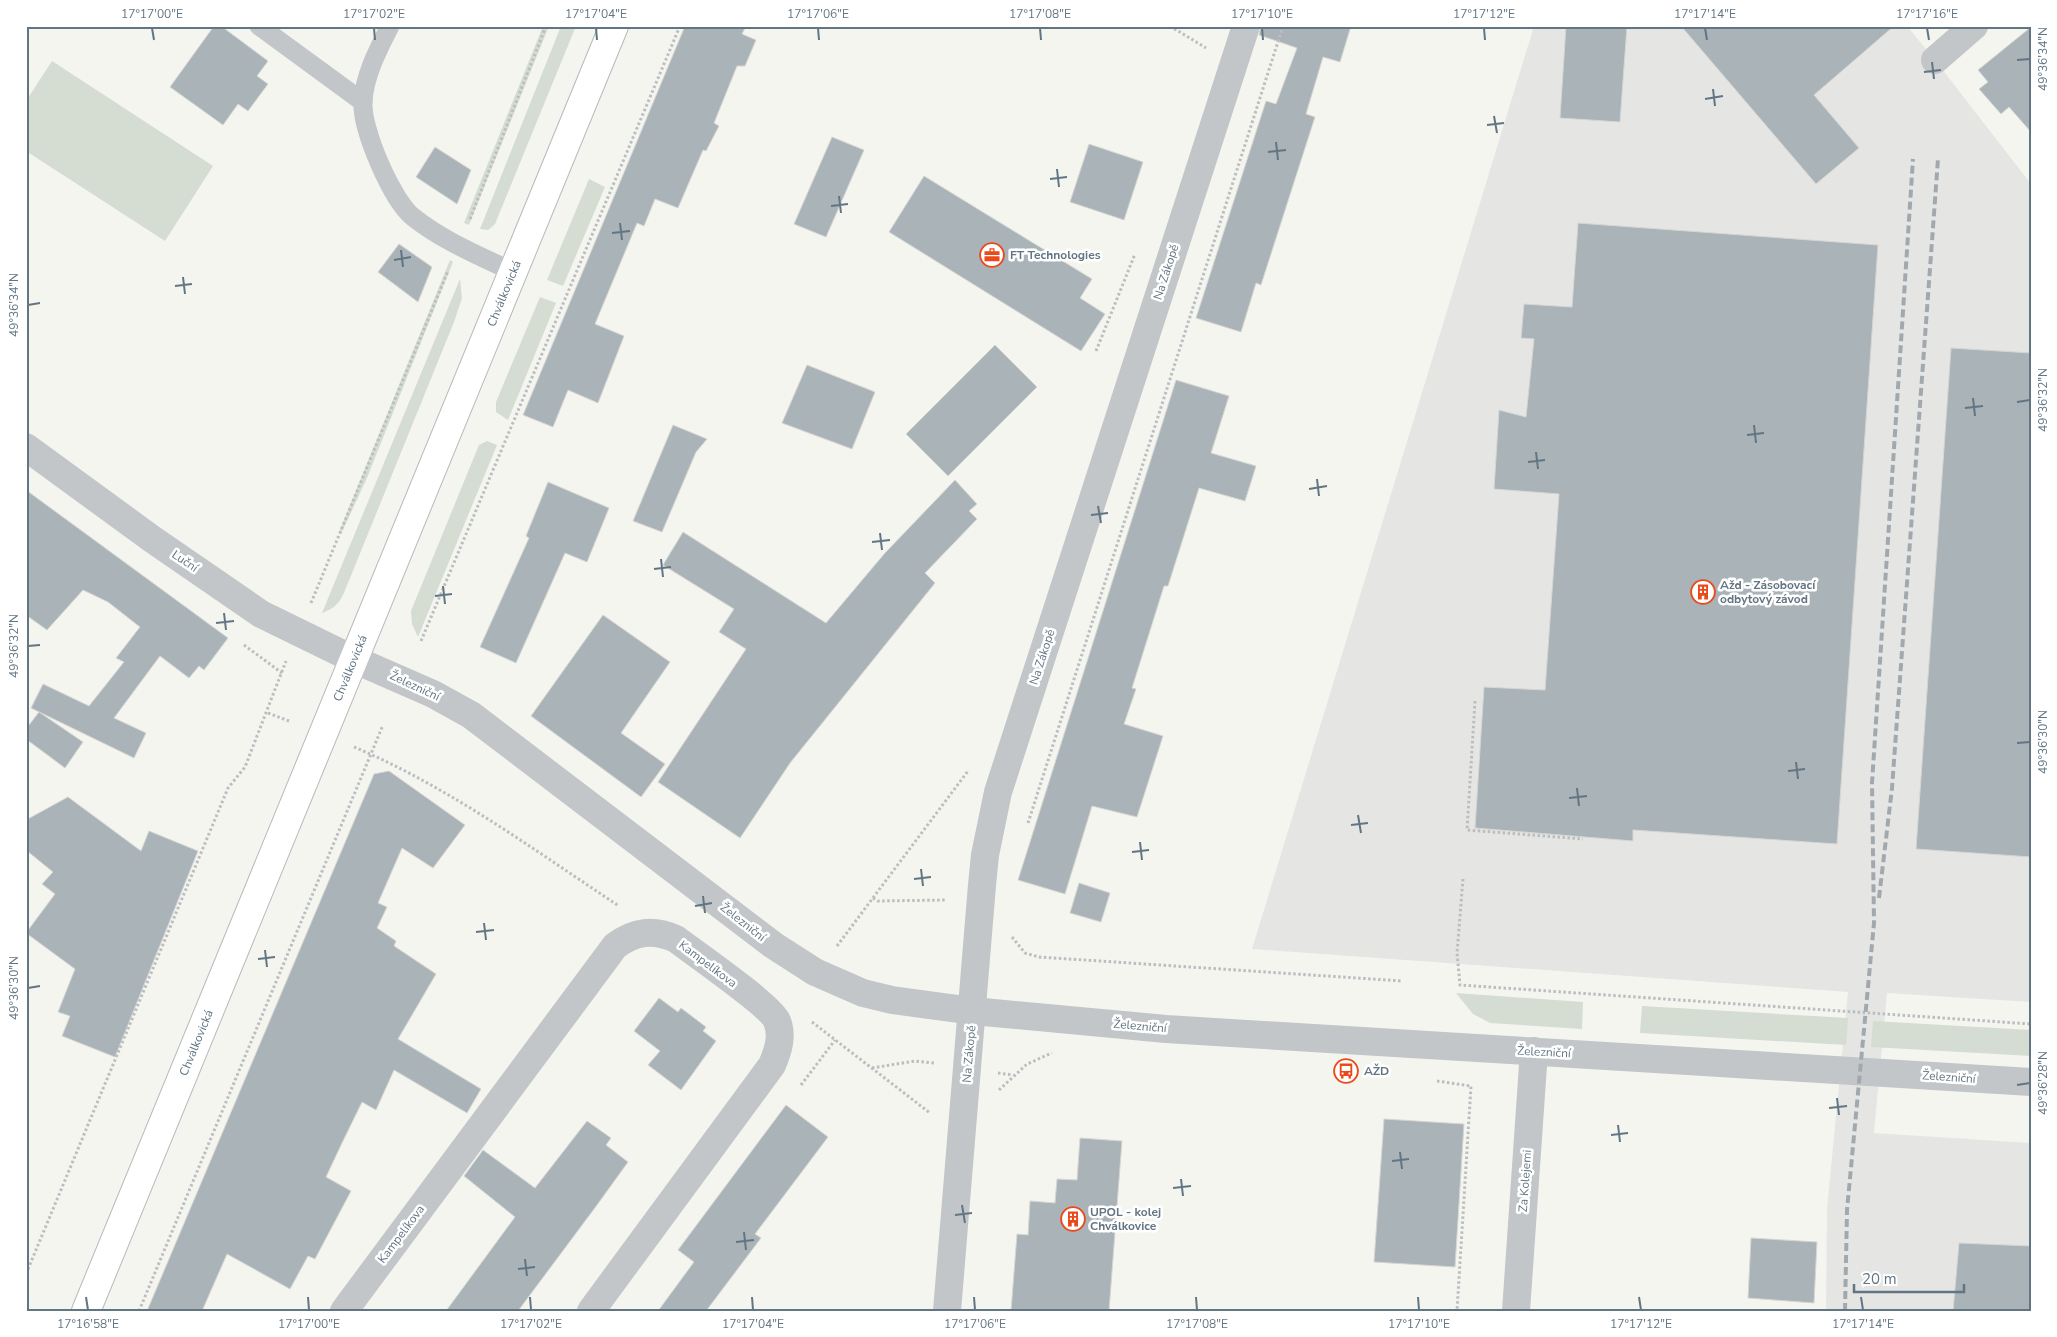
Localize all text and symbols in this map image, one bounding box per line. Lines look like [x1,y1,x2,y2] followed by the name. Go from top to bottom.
[121,6,183,22] text: 17°17'00"E
[343,6,405,22] text: 17°17'02"E
[565,6,627,22] text: 17°17'04"E
[787,6,849,22] text: 17°17'06"E
[1009,6,1071,22] text: 17°17'08"E
[1231,6,1293,22] text: 17°17'10"E
[1453,6,1515,22] text: 17°17'12"E
[1674,6,1736,22] text: 17°17'14"E
[1896,6,1958,22] text: 17°17'16"E
[2035,27,2051,91] text: 49°36'34"N
[979,242,1005,268] office icon: FT Technologies
[1150,242,1182,302] street label: Na Zákopě
[1010,247,1101,263] place label: FT Technologies
[483,258,525,329] street label: Chválkovická
[6,273,22,337] text: 49°36'34"N
[2035,368,2051,432] text: 49°36'32"N
[169,546,202,576] street label: Luční
[1720,577,1816,607] place label: Ažd - Zásobovací odbytový závod
[1690,579,1716,605] building icon: Ažd - Zásobovací odbytový závod
[6,614,22,678] text: 49°36'32"N
[1026,627,1058,687] street label: Na Zákopě
[329,633,371,704] street label: Chválkovická
[387,667,444,705] street label: Železniční
[2035,710,2051,774] text: 49°36'30"N
[717,899,770,946] street label: Železniční
[676,937,740,991] street label: Kampelíkova
[6,956,22,1020] text: 49°36'30"N
[175,1007,217,1078] street label: Chválkovická
[1113,1016,1169,1036] street label: Železniční
[959,1025,979,1083] street label: Na Zákopě
[1517,1043,1572,1061] street label: Železniční
[2035,1051,2051,1115] text: 49°36'28"N
[1333,1058,1359,1084] bus stop icon: AŽD
[1364,1063,1389,1079] place label: AŽD
[1922,1067,1977,1087] street label: Železniční
[1515,1149,1535,1213] street label: Za Kolejemi
[374,1202,428,1266] street label: Kampelíkova
[1090,1204,1161,1234] place label: UPOL - kolej Chválkovice
[1060,1206,1086,1232] building icon: UPOL - kolej Chválkovice
[1854,1262,1964,1294] scale bar
[1862,1269,1897,1289] text: 20 m
[57,1316,119,1332] text: 17°16'58"E
[278,1316,340,1332] text: 17°17'00"E
[500,1316,562,1332] text: 17°17'02"E
[722,1316,784,1332] text: 17°17'04"E
[944,1316,1006,1332] text: 17°17'06"E
[1166,1316,1228,1332] text: 17°17'08"E
[1388,1316,1450,1332] text: 17°17'10"E
[1610,1316,1672,1332] text: 17°17'12"E
[1832,1316,1894,1332] text: 17°17'14"E

